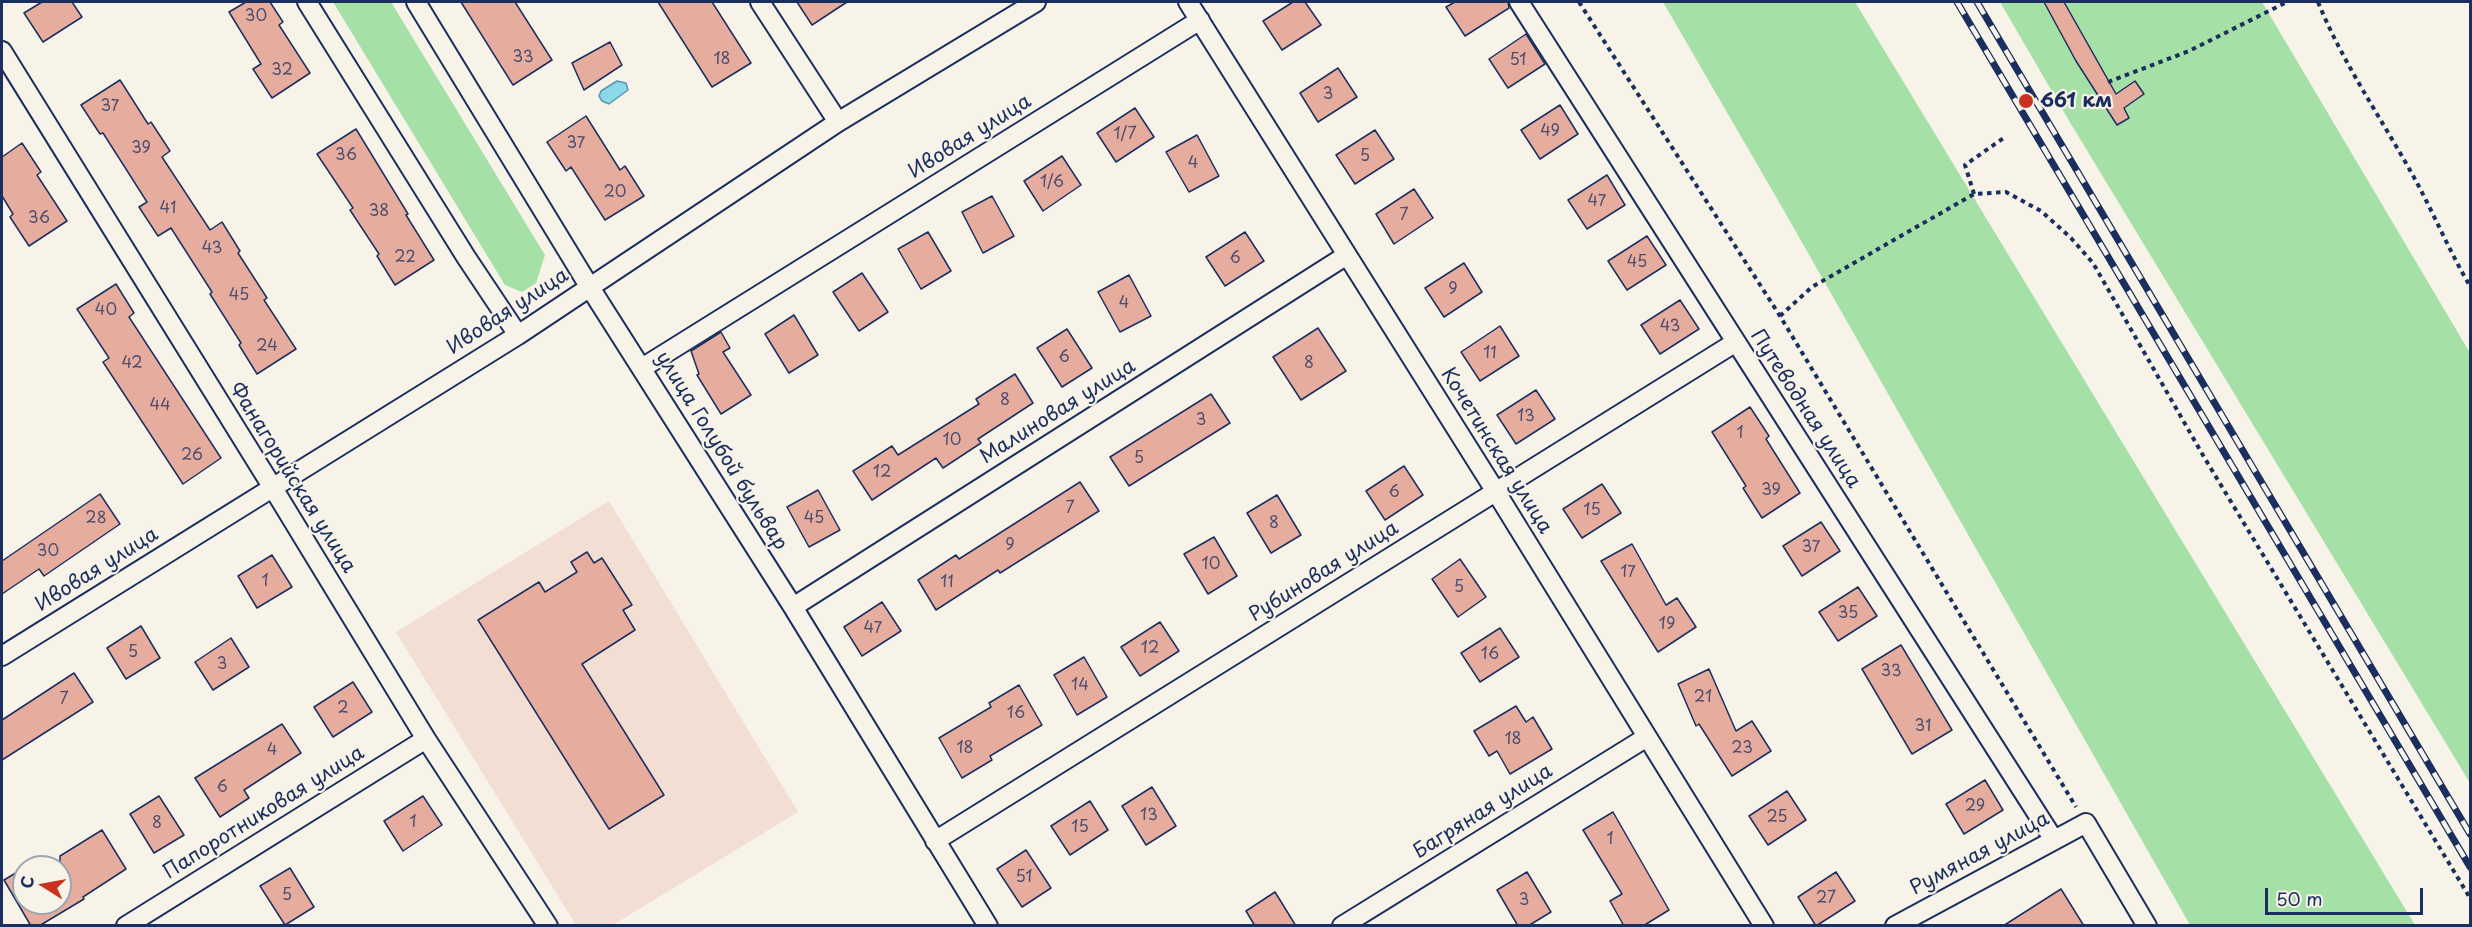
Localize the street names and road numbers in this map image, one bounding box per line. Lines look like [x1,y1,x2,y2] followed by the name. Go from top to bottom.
[904,90,1036,184] street label: Ивовая улица
[443,264,573,360] street label: Ивовая улица
[1745,325,1865,493] street label: Путеводная улица
[650,347,792,555] street label: улица Голубой бульвар
[976,355,1140,469] street label: Малиновая улица
[1435,364,1557,538] street label: Кочетинская улица
[224,378,360,578] street label: Фанагорийская улица
[1245,516,1403,628] street label: Рубиновая улица
[31,523,163,617] street label: Ивовая улица
[159,741,369,885] street label: Папоротниковая улица
[1409,760,1557,864] street label: Багряная улица
[1906,807,2054,901] street label: Румяная улица

